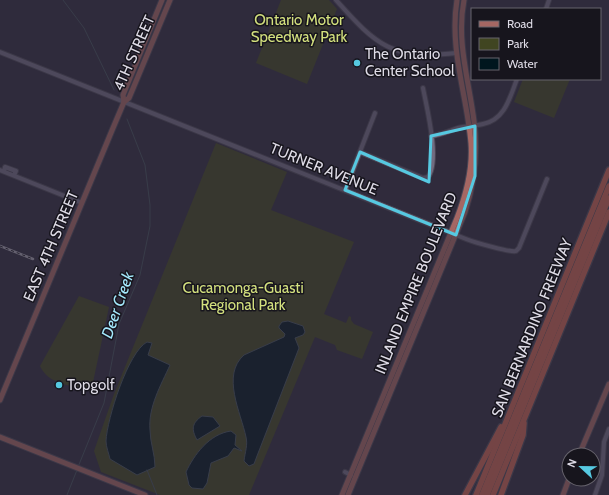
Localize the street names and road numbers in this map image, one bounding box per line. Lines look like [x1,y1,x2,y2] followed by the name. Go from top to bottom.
[109,12,159,94] street label: 4TH STREET
[267,139,381,199] street label: TURNER AVENUE
[20,188,82,304] street label: EAST 4TH STREET
[371,189,461,376] street label: INLAND EMPIRE BOULEVARD
[488,236,576,420] street label: SAN BERNARDINO FREEWAY

